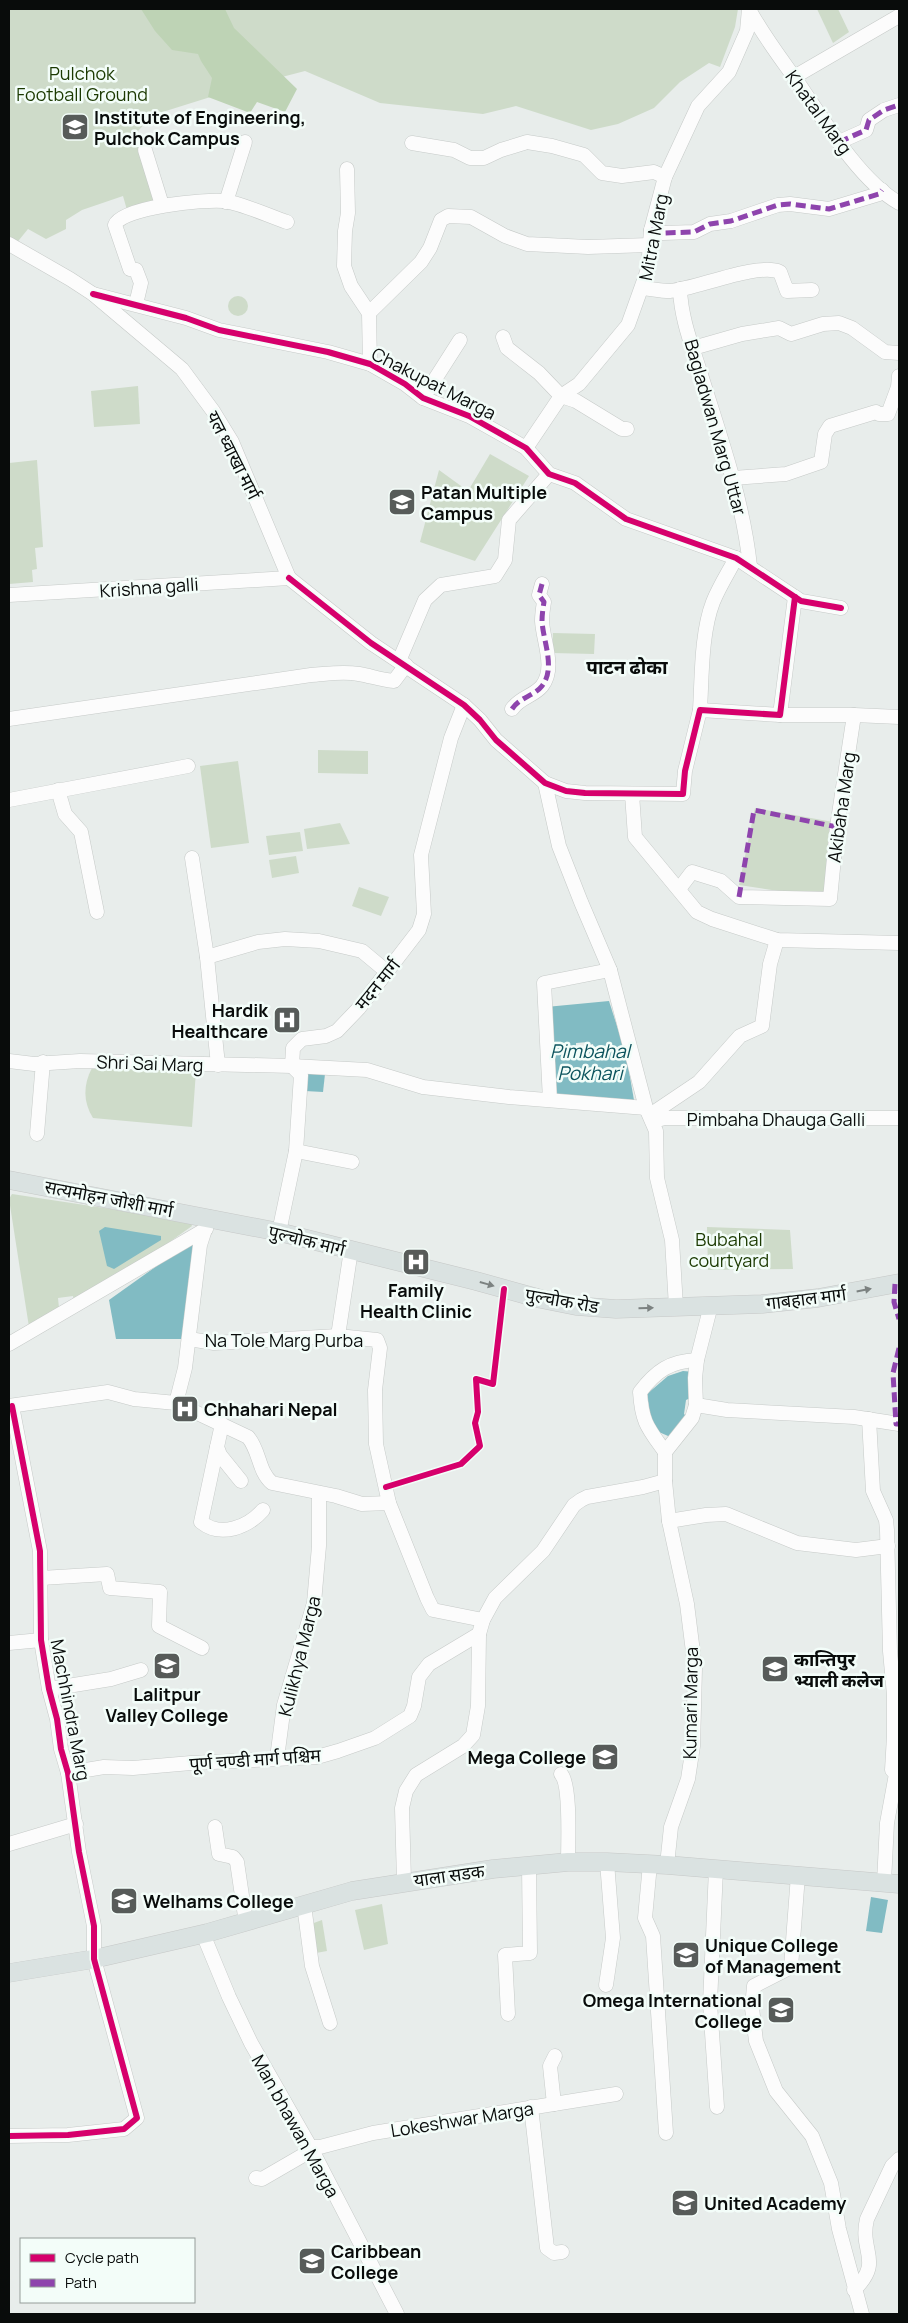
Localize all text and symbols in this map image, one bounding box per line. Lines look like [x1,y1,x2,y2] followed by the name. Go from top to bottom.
[16,61,148,106] park label: Pulchok Football Ground
[780,65,858,159] street label: Khatal Marg
[94,105,306,150] place label: Institute of Engineering, Pulchok Campus
[60,112,90,142] school or university icon: Institute of Engineering, Pulchok Campus
[633,191,673,283] street label: Mitra Marg
[679,336,753,518] street label: Bagladwan Marg Uttar
[368,341,500,425] street label: Chakupat Marga
[201,407,267,504] street label: यल ध्वाखा मार्ग
[421,480,547,525] place label: Patan Multiple Campus
[387,487,417,517] school or university icon: Patan Multiple Campus
[99,572,199,602] street label: Krishna galli
[586,654,668,680] district label: पाटन ढोका
[821,750,861,864] street label: Akibaha Marg
[349,953,406,1015] street label: मदन मार्ग
[171,998,269,1043] place label: Hardik Healthcare
[272,1005,302,1035] hospital icon: Hardik Healthcare
[550,1038,633,1086] water label: Pimbahal Pokhari
[96,1049,204,1077] street label: Shri Sai Marg
[687,1107,865,1131] street label: Pimbaha Dhauga Galli
[43,1174,176,1222] street label: सत्यमोहन जोशी मार्ग
[266,1219,349,1262] street label: पुल्चोक मार्ग
[689,1227,769,1272] park label: Bubahal courtyard
[401,1247,431,1277] hospital icon: Family Health Clinic
[360,1278,472,1323] place label: Family Health Clinic
[479,1280,494,1288] one-way arrow
[765,1281,848,1315] street label: गाबहाल मार्ग
[523,1282,601,1319] street label: पुल्चोक रोड
[856,1286,872,1294] one-way arrow
[638,1304,654,1312] one-way arrow
[205,1328,363,1352] street label: Na Tole Marg Purba
[170,1394,200,1424] hospital icon: Chhahari Nepal
[204,1397,338,1421] place label: Chhahari Nepal
[272,1593,326,1719] street label: Kulikhya Marga
[46,1637,96,1783] street label: Machhindra Marg
[677,1647,703,1759] street label: Kumari Marga
[794,1647,885,1692] place label: कान्तिपुर भ्याली कलेज
[152,1651,182,1681] school or university icon: Lalitpur Valley College
[760,1654,790,1684] school or university icon: कान्तिपुर भ्याली कलेज
[106,1682,229,1727] place label: Lalitpur Valley College
[188,1742,323,1777] street label: पूर्ण चण्डी मार्ग पश्चिम
[590,1742,620,1772] school or university icon: Mega College
[467,1745,586,1769] place label: Mega College
[412,1858,487,1892] street label: याला सडक
[109,1886,139,1916] school or university icon: Welhams College
[143,1889,294,1913] place label: Welhams College
[705,1933,841,1978] place label: Unique College of Management
[671,1940,701,1970] school or university icon: Unique College of Management
[583,1988,762,2033] place label: Omega International College
[766,1995,796,2025] school or university icon: Omega International College
[247,2050,345,2202] street label: Man bhawan Marga
[389,2096,535,2142] street label: Lokeshwar Marga
[670,2188,700,2218] school or university icon: United Academy
[704,2191,846,2215] place label: United Academy
[20,2238,195,2303] legend
[331,2239,421,2284] place label: Caribbean College
[297,2246,327,2276] school or university icon: Caribbean College
[65,2247,139,2268] text: Cycle path
[65,2272,97,2293] text: Path

